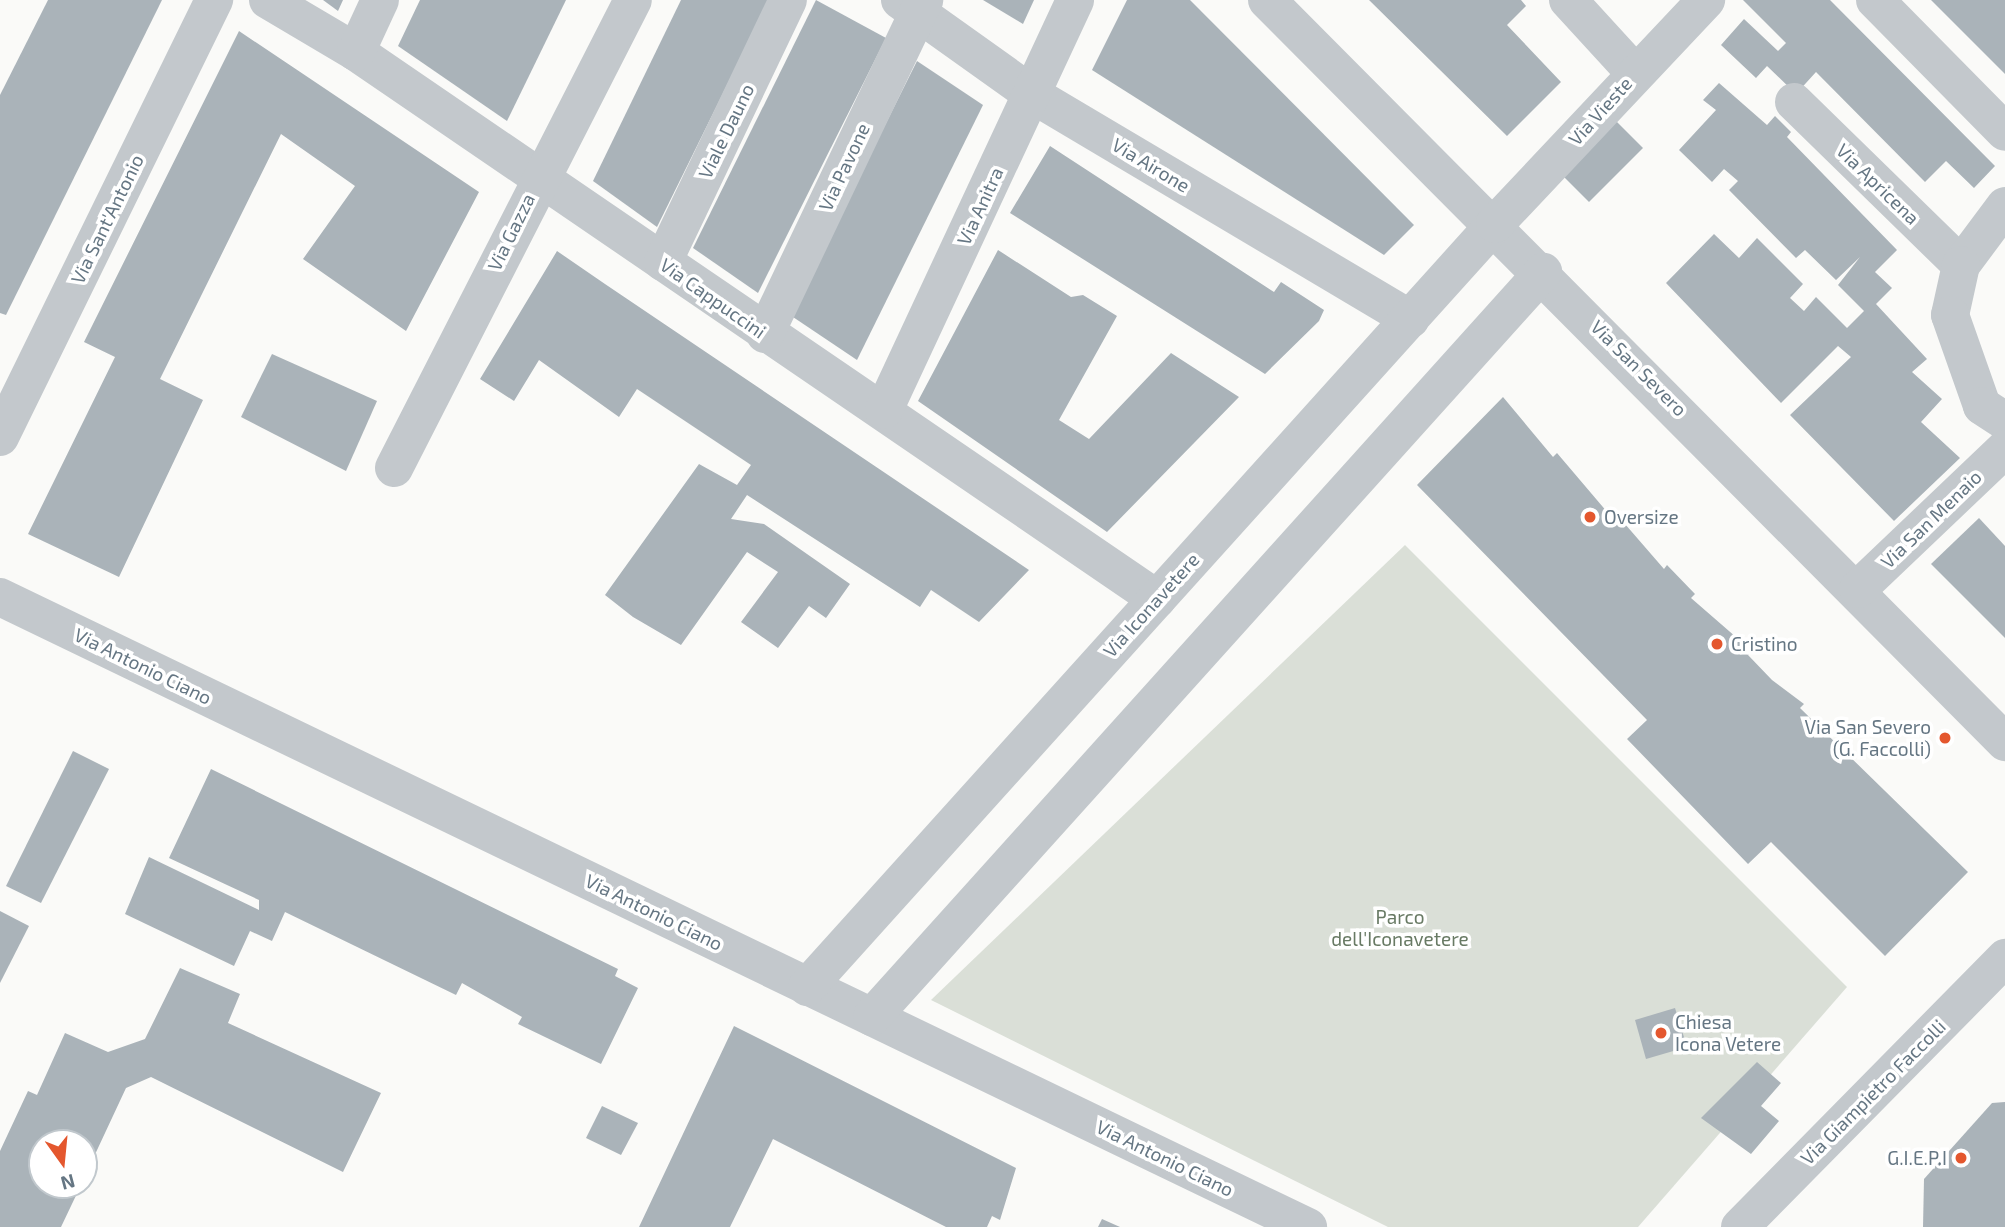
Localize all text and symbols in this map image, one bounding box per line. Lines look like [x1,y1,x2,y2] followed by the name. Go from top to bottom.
[1563,72,1637,150] street label: Via Vieste
[693,80,759,182] street label: Viale Dauno
[814,119,874,215] street label: Via Pavone
[1108,133,1194,197] street label: Via Airone
[1832,139,1924,229] street label: Via Apricena
[66,151,148,287] street label: Via Sant'Antonio
[952,163,1008,249] street label: Via Anitra
[483,190,539,274] street label: Via Gazza
[656,253,770,343] street label: Via Cappuccini
[1586,315,1692,421] street label: Via San Severo
[1876,465,1986,573] street label: Via San Menaio
[1604,506,1679,528] place label: Oversize
[1582,509,1598,525] marker: Oversize
[1098,548,1204,662] street label: Via Iconavetere
[70,623,216,709] street label: Via Antonio Ciano
[1731,633,1798,655] place label: Cristino
[1709,636,1725,652] marker: Cristino
[1805,716,1931,760] place label: Via San Severo (G. Faccolli)
[1937,730,1953,746] marker: Via San Severo (G. Faccolli)
[581,869,727,955] street label: Via Antonio Ciano
[1331,906,1469,950] park label: Parco dell'Iconavetere
[1675,1011,1782,1055] place label: Chiesa Icona Vetere
[1796,1015,1950,1169] street label: Via Giampietro Faccolli
[1653,1025,1669,1041] marker: Chiesa Icona Vetere
[1092,1115,1238,1201] street label: Via Antonio Ciano
[28,1129,98,1199] north arrow
[1887,1147,1947,1169] place label: G.I.E.P.I
[1953,1150,1969,1166] marker: G.I.E.P.I
[58,1170,78,1196] text: N

